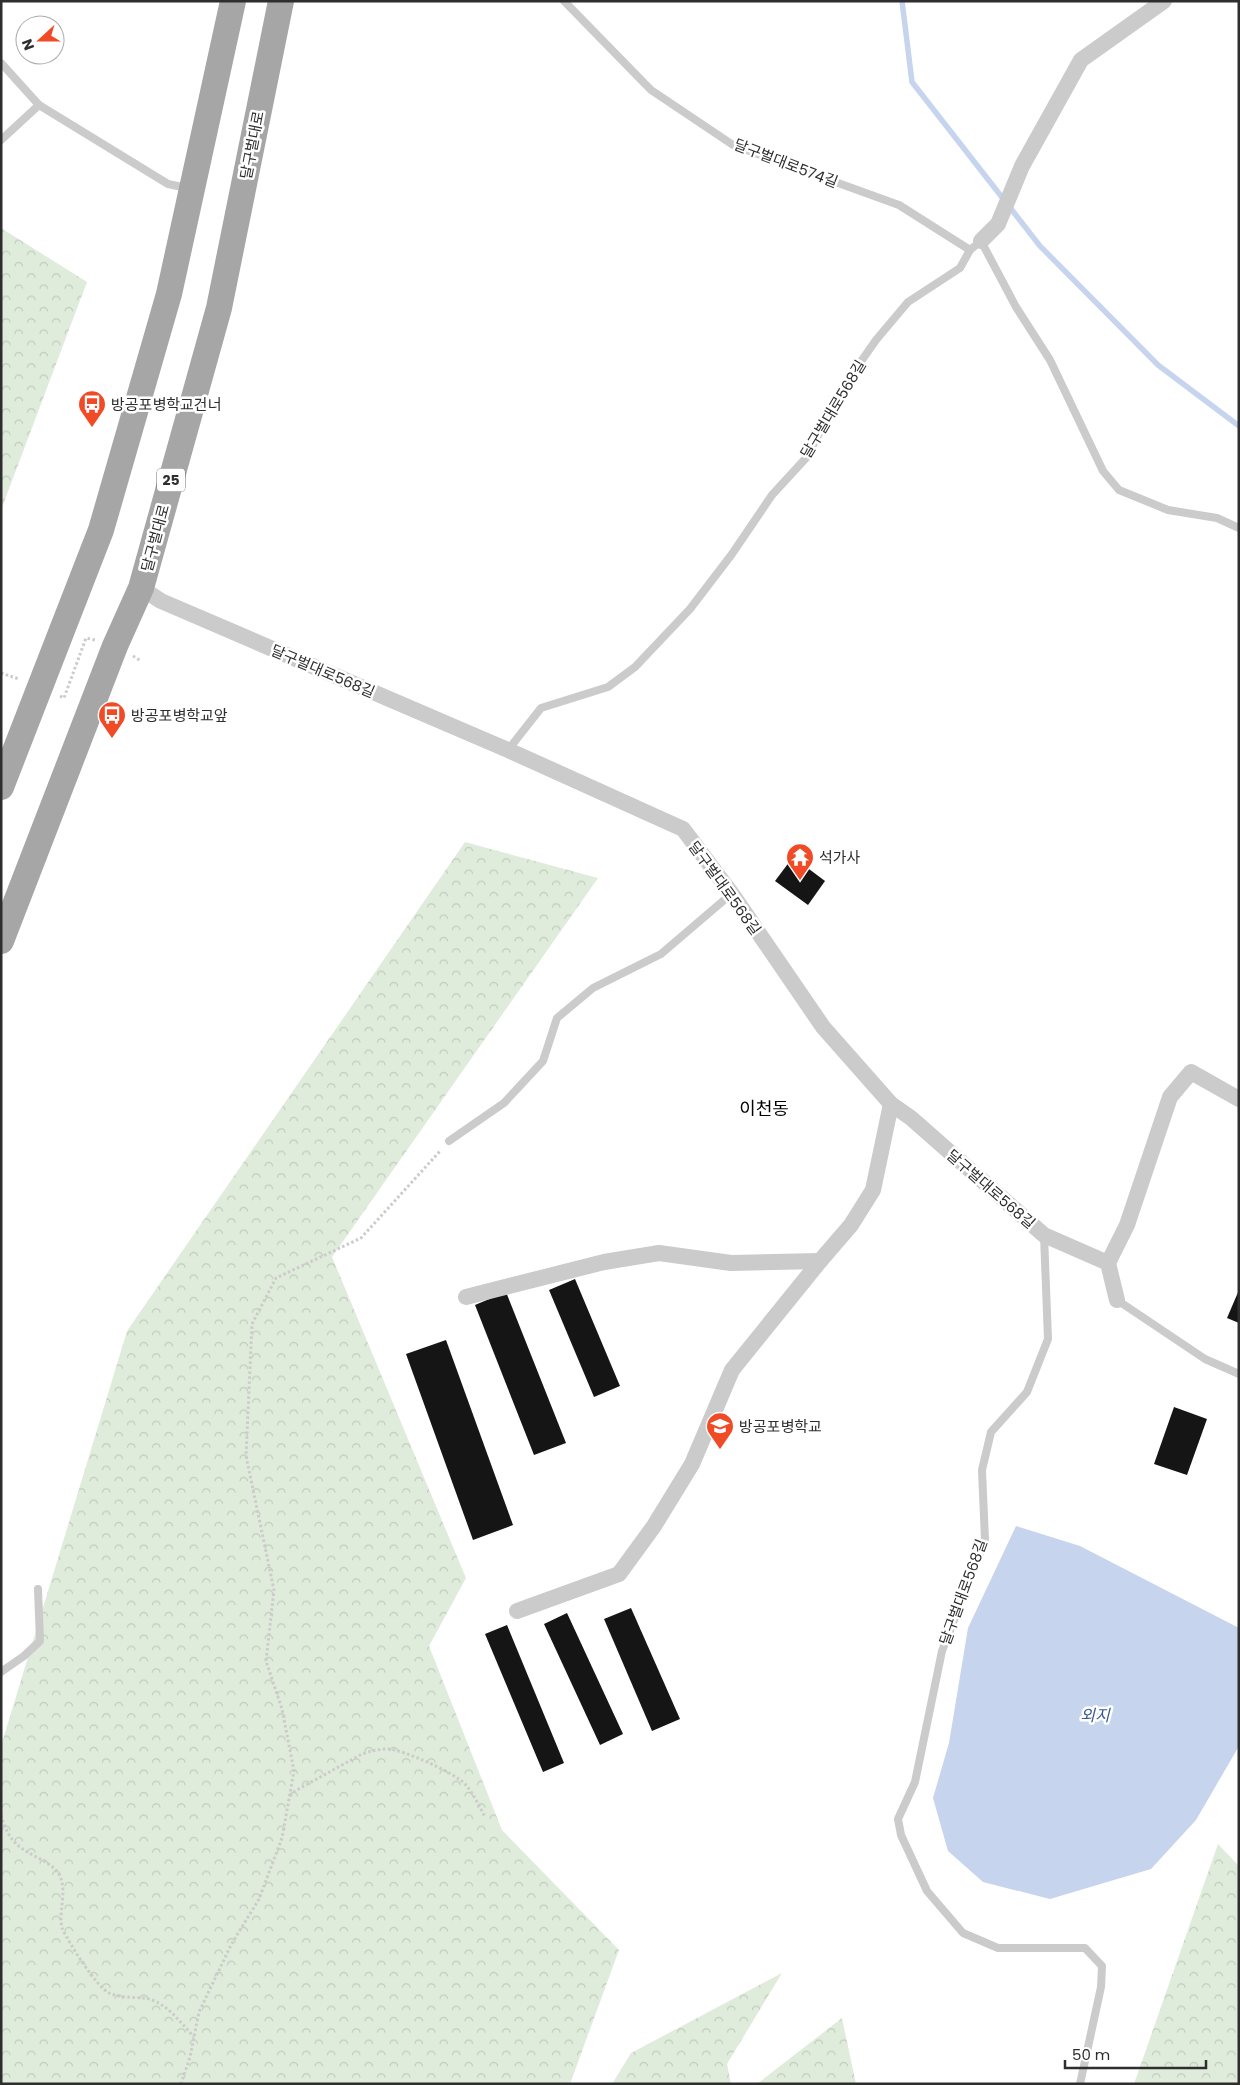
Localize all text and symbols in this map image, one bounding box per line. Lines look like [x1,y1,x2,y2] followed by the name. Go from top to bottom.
[15,15,65,65] north arrow
[17,36,39,53] text: N
[235,109,269,181] street label: 달구벌대로
[731,134,841,192] street label: 달구벌대로574길
[795,356,871,462] street label: 달구벌대로568길
[77,389,107,428] bus stop icon: 방공포병학교건너
[111,394,221,415] place label: 방공포병학교건너
[157,468,185,492] road number: 25
[136,502,174,574] street label: 달구벌대로
[268,640,378,702] street label: 달구벌대로568길
[97,700,127,739] bus stop icon: 방공포병학교앞
[131,705,228,726] place label: 방공포병학교앞
[684,837,766,939] street label: 달구벌대로568길
[785,842,815,881] temple icon: 석가사
[819,847,861,868] place label: 석가사
[739,1096,789,1121] district label: 이천동
[942,1145,1040,1233] street label: 달구벌대로568길
[705,1411,735,1450] school or university icon: 방공포병학교
[739,1416,822,1437] place label: 방공포병학교
[934,1536,992,1648] street label: 달구벌대로568길
[1080,1704,1111,1727] water label: 외지
[1065,2038,1206,2070] scale bar
[1072,2044,1110,2065] text: 50 m

